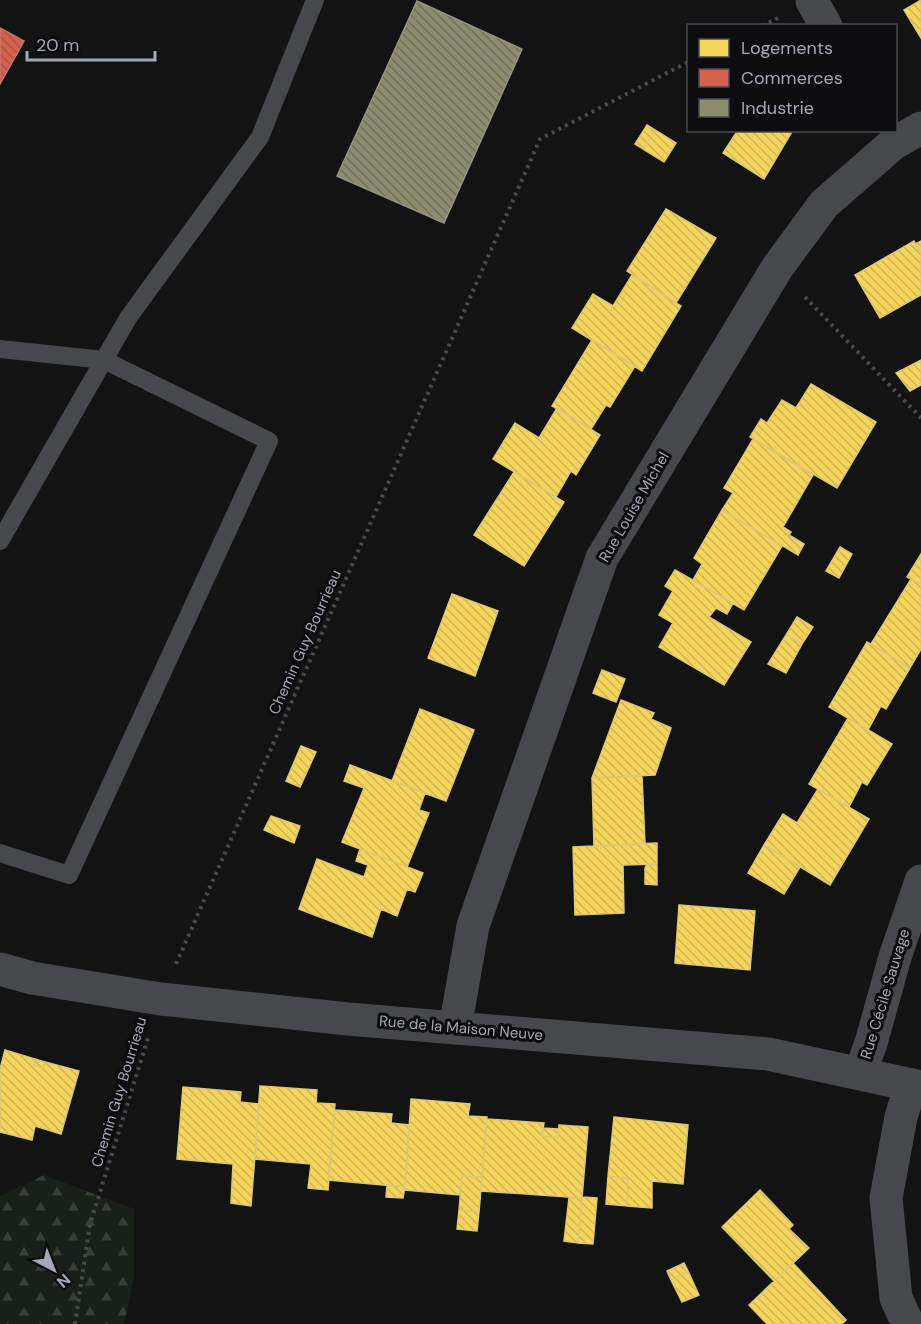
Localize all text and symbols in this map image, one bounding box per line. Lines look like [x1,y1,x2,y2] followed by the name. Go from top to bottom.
[27,24,154,62] scale bar
[687,24,897,132] legend
[36,33,79,57] text: 20 m
[741,36,833,60] text: Logements
[741,66,843,90] text: Commerces
[741,96,814,120] text: Industrie
[594,448,674,566] street label: Rue Louise Michel
[264,567,346,717] street label: Chemin Guy Bourrieau
[856,926,914,1062] street label: Rue Cécile Sauvage
[378,1011,544,1045] street label: Rue de la Maison Neuve
[87,1014,151,1170] street label: Chemin Guy Bourrieau
[24,1240,84,1300] north arrow
[52,1269,75,1292] text: N

